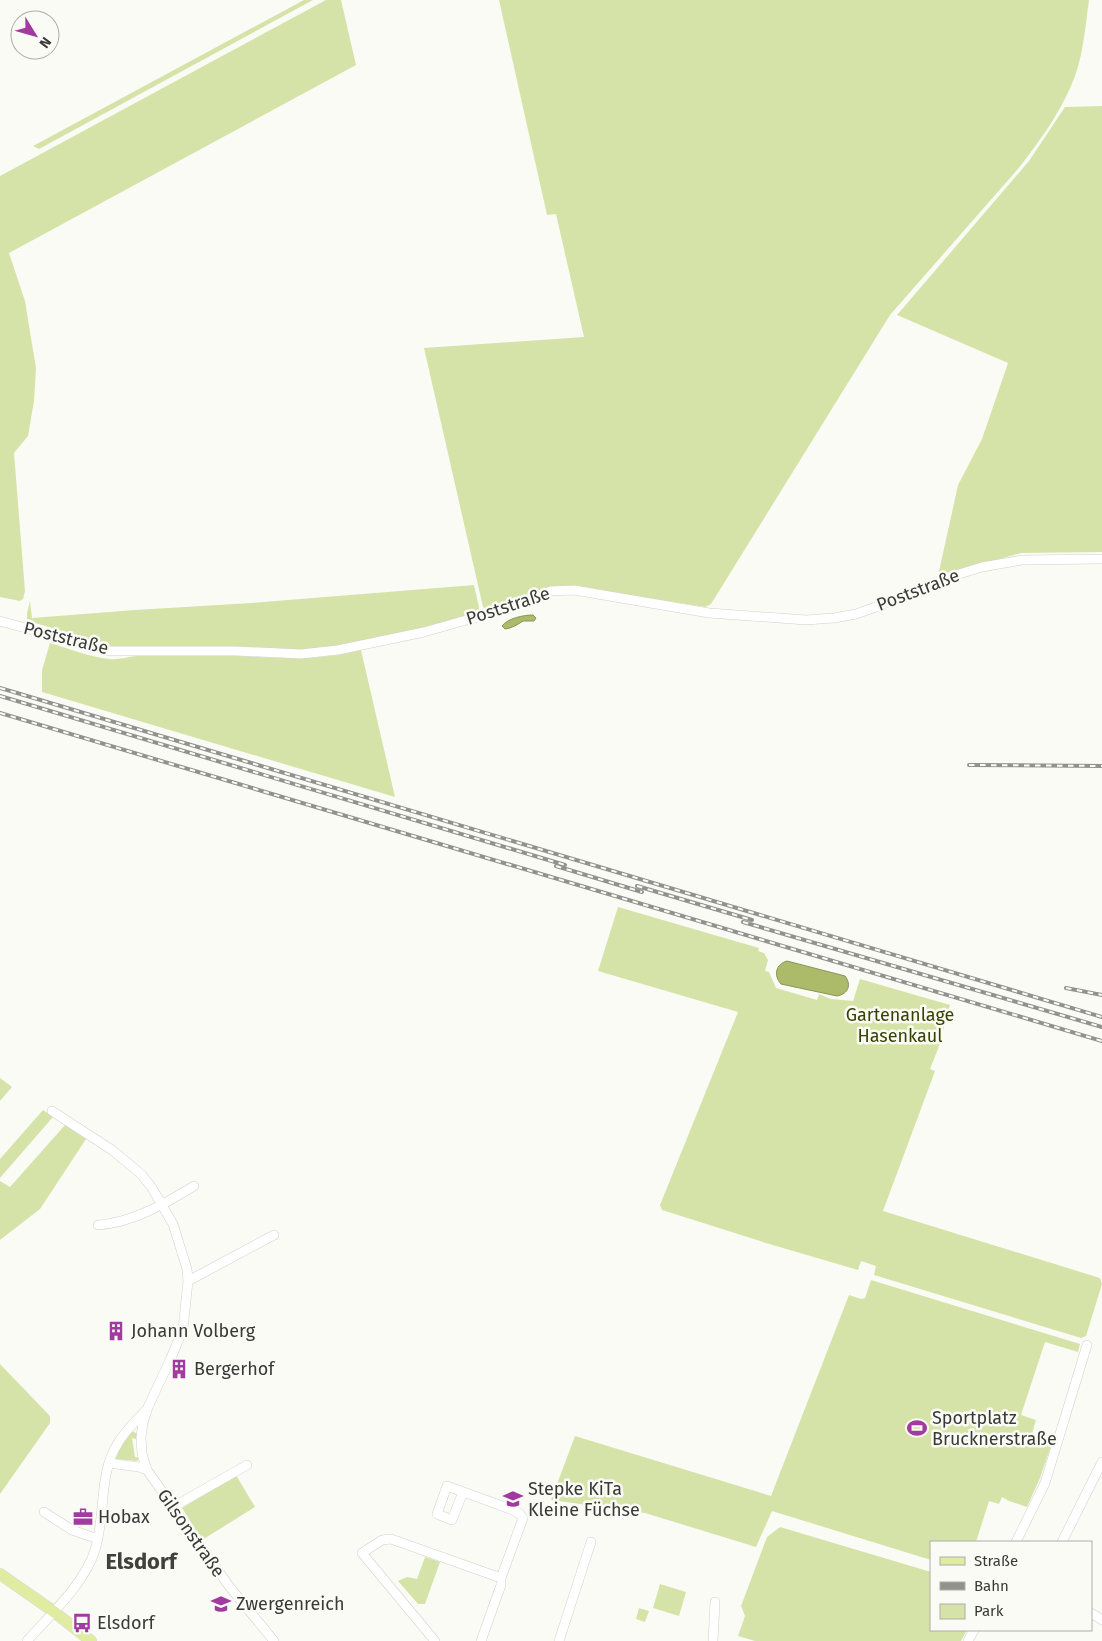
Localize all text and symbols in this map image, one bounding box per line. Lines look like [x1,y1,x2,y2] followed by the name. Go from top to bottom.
[10,10,60,60] north arrow
[35,34,55,51] text: N
[874,564,962,616] street label: Poststraße
[463,582,553,630] street label: Poststraße
[21,617,111,659] street label: Poststraße
[846,1004,954,1047] park label: Gartenanlage Hasenkaul
[105,1320,127,1342] building icon: Johann Volberg
[131,1320,256,1342] place label: Johann Volberg
[168,1358,190,1380] building icon: Bergerhof
[194,1358,276,1380] place label: Bergerhof
[932,1407,1057,1450] place label: Sportplatz Brucknerstraße
[906,1417,928,1439] sports icon: Sportplatz Brucknerstraße
[528,1478,640,1521] place label: Stepke KiTa Kleine Füchse
[153,1485,229,1581] street label: Gilsonstraße
[502,1488,524,1510] school or university icon: Stepke KiTa Kleine Füchse
[72,1506,94,1528] office icon: Hobax
[98,1506,150,1528] place label: Hobax
[930,1541,1092,1631] legend
[105,1548,179,1575] district label: Elsdorf
[974,1552,1018,1570] text: Straße
[974,1577,1009,1595] text: Bahn
[210,1593,232,1615] school or university icon: Zwergenreich
[236,1593,345,1615] place label: Zwergenreich
[974,1602,1004,1620] text: Park
[71,1612,93,1634] bus stop icon: Elsdorf
[97,1612,156,1634] place label: Elsdorf

